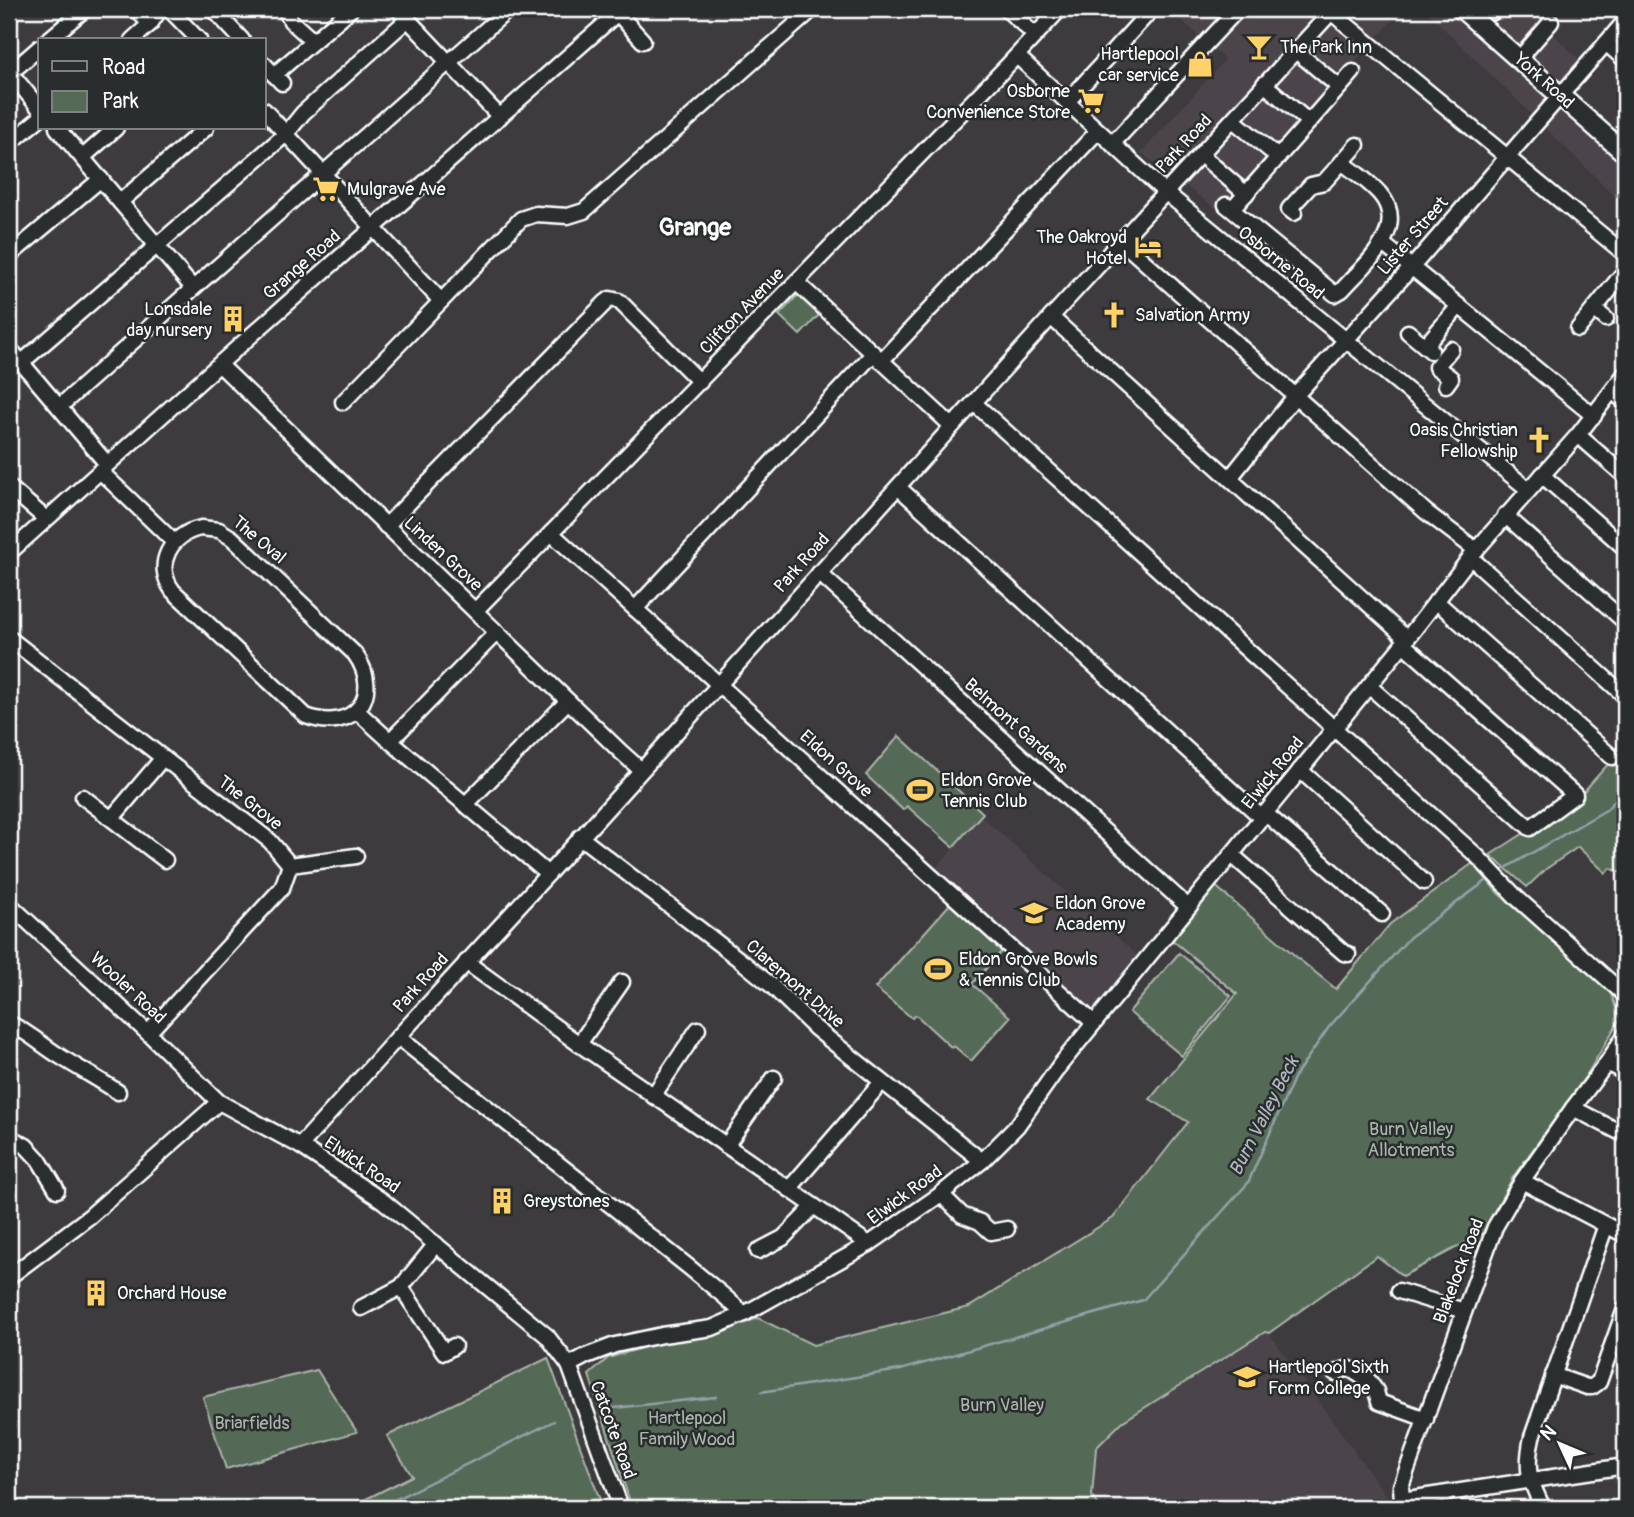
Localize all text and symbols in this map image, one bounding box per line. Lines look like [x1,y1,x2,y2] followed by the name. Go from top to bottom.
[1244,32,1274,62] bar icon: The Park Inn
[1280,36,1372,59] place label: The Park Inn
[38,38,266,130] legend
[1098,43,1179,87] place label: Hartlepool car service
[1508,47,1579,114] street label: York Road
[1185,49,1215,79] shop icon: Hartlepool car service
[102,54,146,81] text: Road
[926,80,1070,124] place label: Osborne Convenience Store
[1076,86,1106,116] supermarket icon: Osborne Convenience Store
[102,88,139,115] text: Park
[1151,110,1217,178] street label: Park Road
[311,174,341,204] supermarket icon: Mulgrave Ave
[347,178,446,201] place label: Mulgrave Ave
[1373,191,1454,280] street label: Lister Street
[659,213,732,242] district label: Grange
[1233,221,1329,305] street label: Osborne Road
[258,225,346,305] street label: Grange Road
[1036,226,1127,270] place label: The Oakroyd Hotel
[1133,232,1163,262] hotel icon: The Oakroyd Hotel
[695,263,789,359] street label: Clifton Avenue
[127,298,212,342] place label: Lonsdale day nursery
[1099,300,1129,330] church icon: Salvation Army
[218,304,248,334] building icon: Lonsdale day nursery
[1135,304,1250,327] place label: Salvation Army
[1409,419,1518,463] place label: Oasis Christian Fellowship
[1524,425,1554,455] church icon: Oasis Christian Fellowship
[227,511,291,569] street label: The Oval
[399,512,487,596] street label: Linden Grove
[769,528,835,598] street label: Park Road
[959,673,1073,779] street label: Belmont Gardens
[795,725,877,803] street label: Eldon Grove
[1237,732,1309,814] street label: Elwick Road
[941,769,1031,813] place label: Eldon Grove Tennis Club
[213,771,287,835] street label: The Grove
[905,775,935,805] sports icon: Eldon Grove Tennis Club
[1055,892,1145,936] place label: Eldon Grove Academy
[1019,898,1049,928] school or university icon: Eldon Grove Academy
[741,935,849,1033] street label: Claremont Drive
[85,947,171,1029] street label: Wooler Road
[388,948,454,1018] street label: Park Road
[959,948,1097,992] place label: Eldon Grove Bowls & Tennis Club
[923,954,953,984] sports icon: Eldon Grove Bowls & Tennis Club
[1224,1051,1305,1180] water label: Burn Valley Beck
[1368,1118,1454,1162] park label: Burn Valley Allotments
[320,1131,404,1199] street label: Elwick Road
[863,1160,947,1230] street label: Elwick Road
[487,1186,517,1216] building icon: Greystones
[523,1190,609,1213] place label: Greystones
[1428,1215,1490,1327] street label: Blakelock Road
[81,1278,111,1308] building icon: Orchard House
[117,1282,227,1305] place label: Orchard House
[1268,1356,1389,1400] place label: Hartlepool Sixth Form College
[1232,1362,1262,1392] school or university icon: Hartlepool Sixth Form College
[585,1378,641,1482] street label: Catcote Road
[960,1394,1044,1417] park label: Burn Valley
[639,1407,735,1451] park label: Hartlepool Family Wood
[1526,1408,1596,1478] north arrow
[214,1412,290,1435] park label: Briarfields
[1535,1420,1562,1446] text: N

